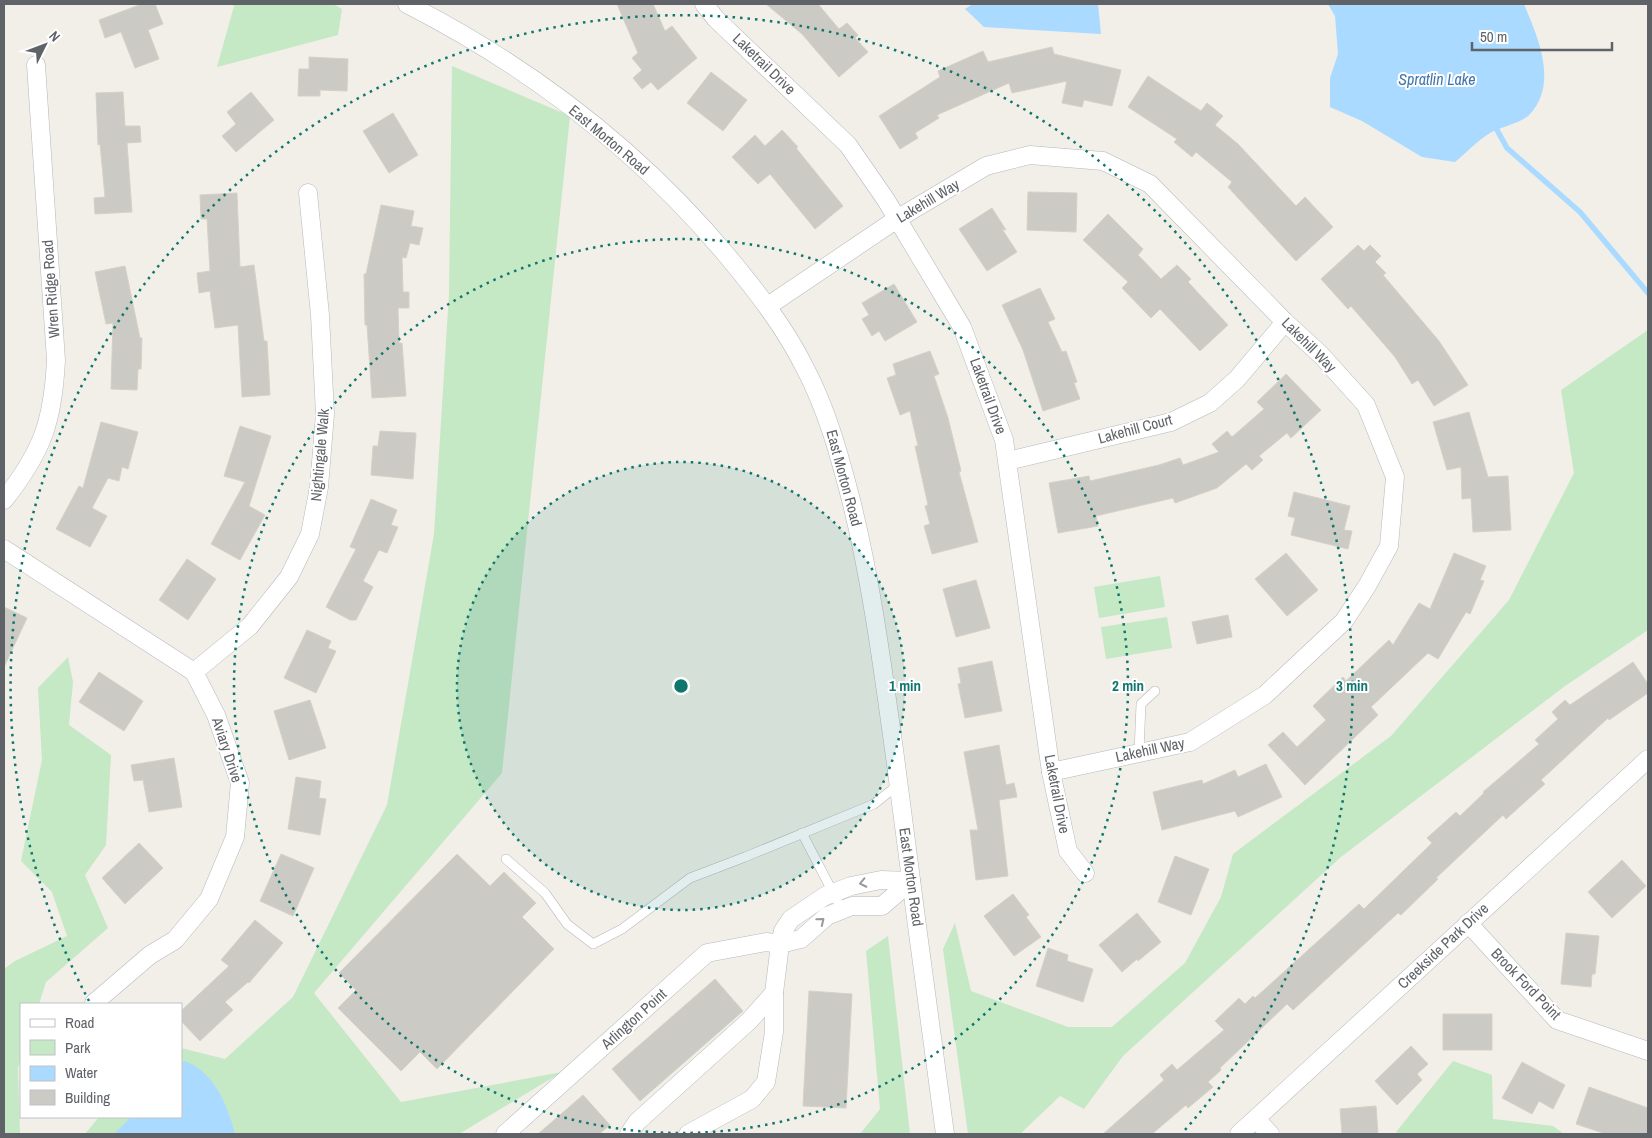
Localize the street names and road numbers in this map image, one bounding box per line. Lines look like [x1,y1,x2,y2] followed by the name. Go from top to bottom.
[728,28,801,99] street label: Laketrail Drive
[565,100,654,180] street label: East Morton Road
[892,173,964,228] street label: Lakehill Way
[37,239,64,339] street label: Wren Ridge Road
[1277,312,1342,377] street label: Lakehill Way
[965,355,1012,437] street label: Laketrail Drive
[305,407,334,502] street label: Nightingale Walk
[1096,408,1175,448] street label: Lakehill Court
[822,427,867,528] street label: East Morton Road
[207,714,248,785] street label: Aviary Drive
[1113,732,1187,767] street label: Lakehill Way
[1040,753,1075,835] street label: Laketrail Drive
[894,826,929,927] street label: East Morton Road
[1393,898,1493,993] street label: Creekside Park Drive
[1487,943,1566,1025] street label: Brook Ford Point
[596,983,671,1054] street label: Arlington Point

